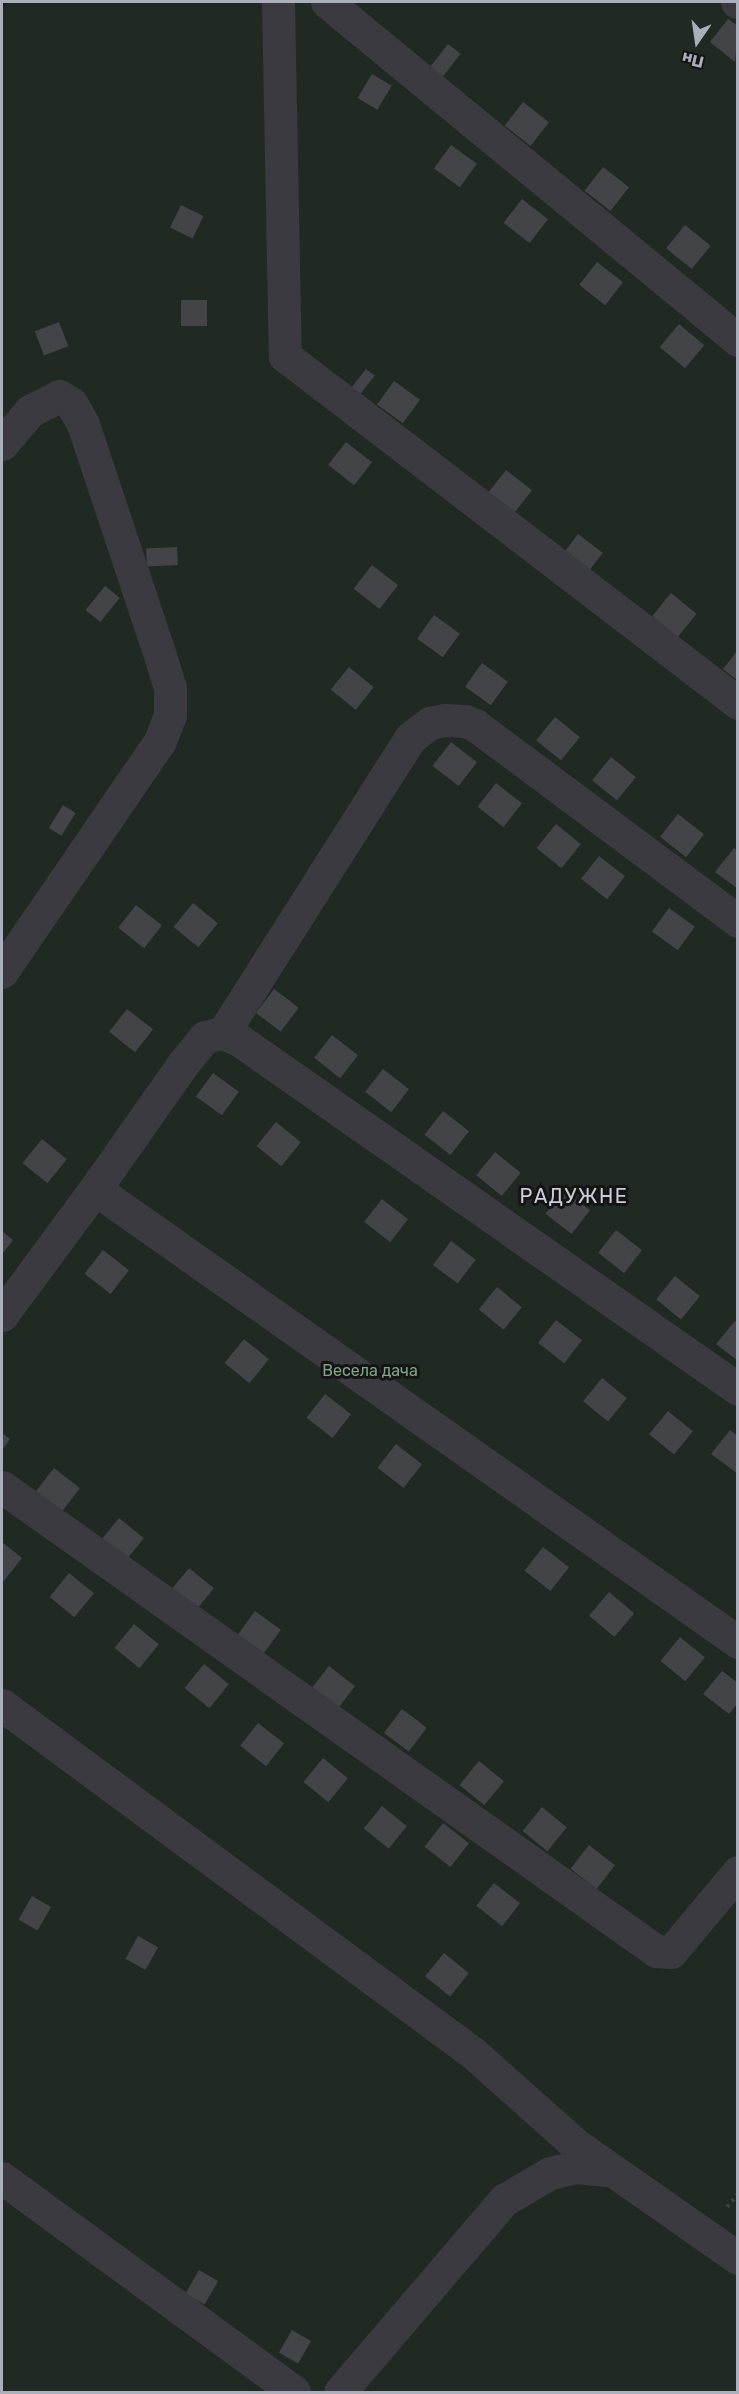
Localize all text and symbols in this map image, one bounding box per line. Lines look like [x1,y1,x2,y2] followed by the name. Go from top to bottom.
[667,12,727,72] north arrow
[680,48,706,72] text: Пн
[520,1184,628,1208] district label: РАДУЖНЕ
[322,1361,418,1381] park label: Весела дача

